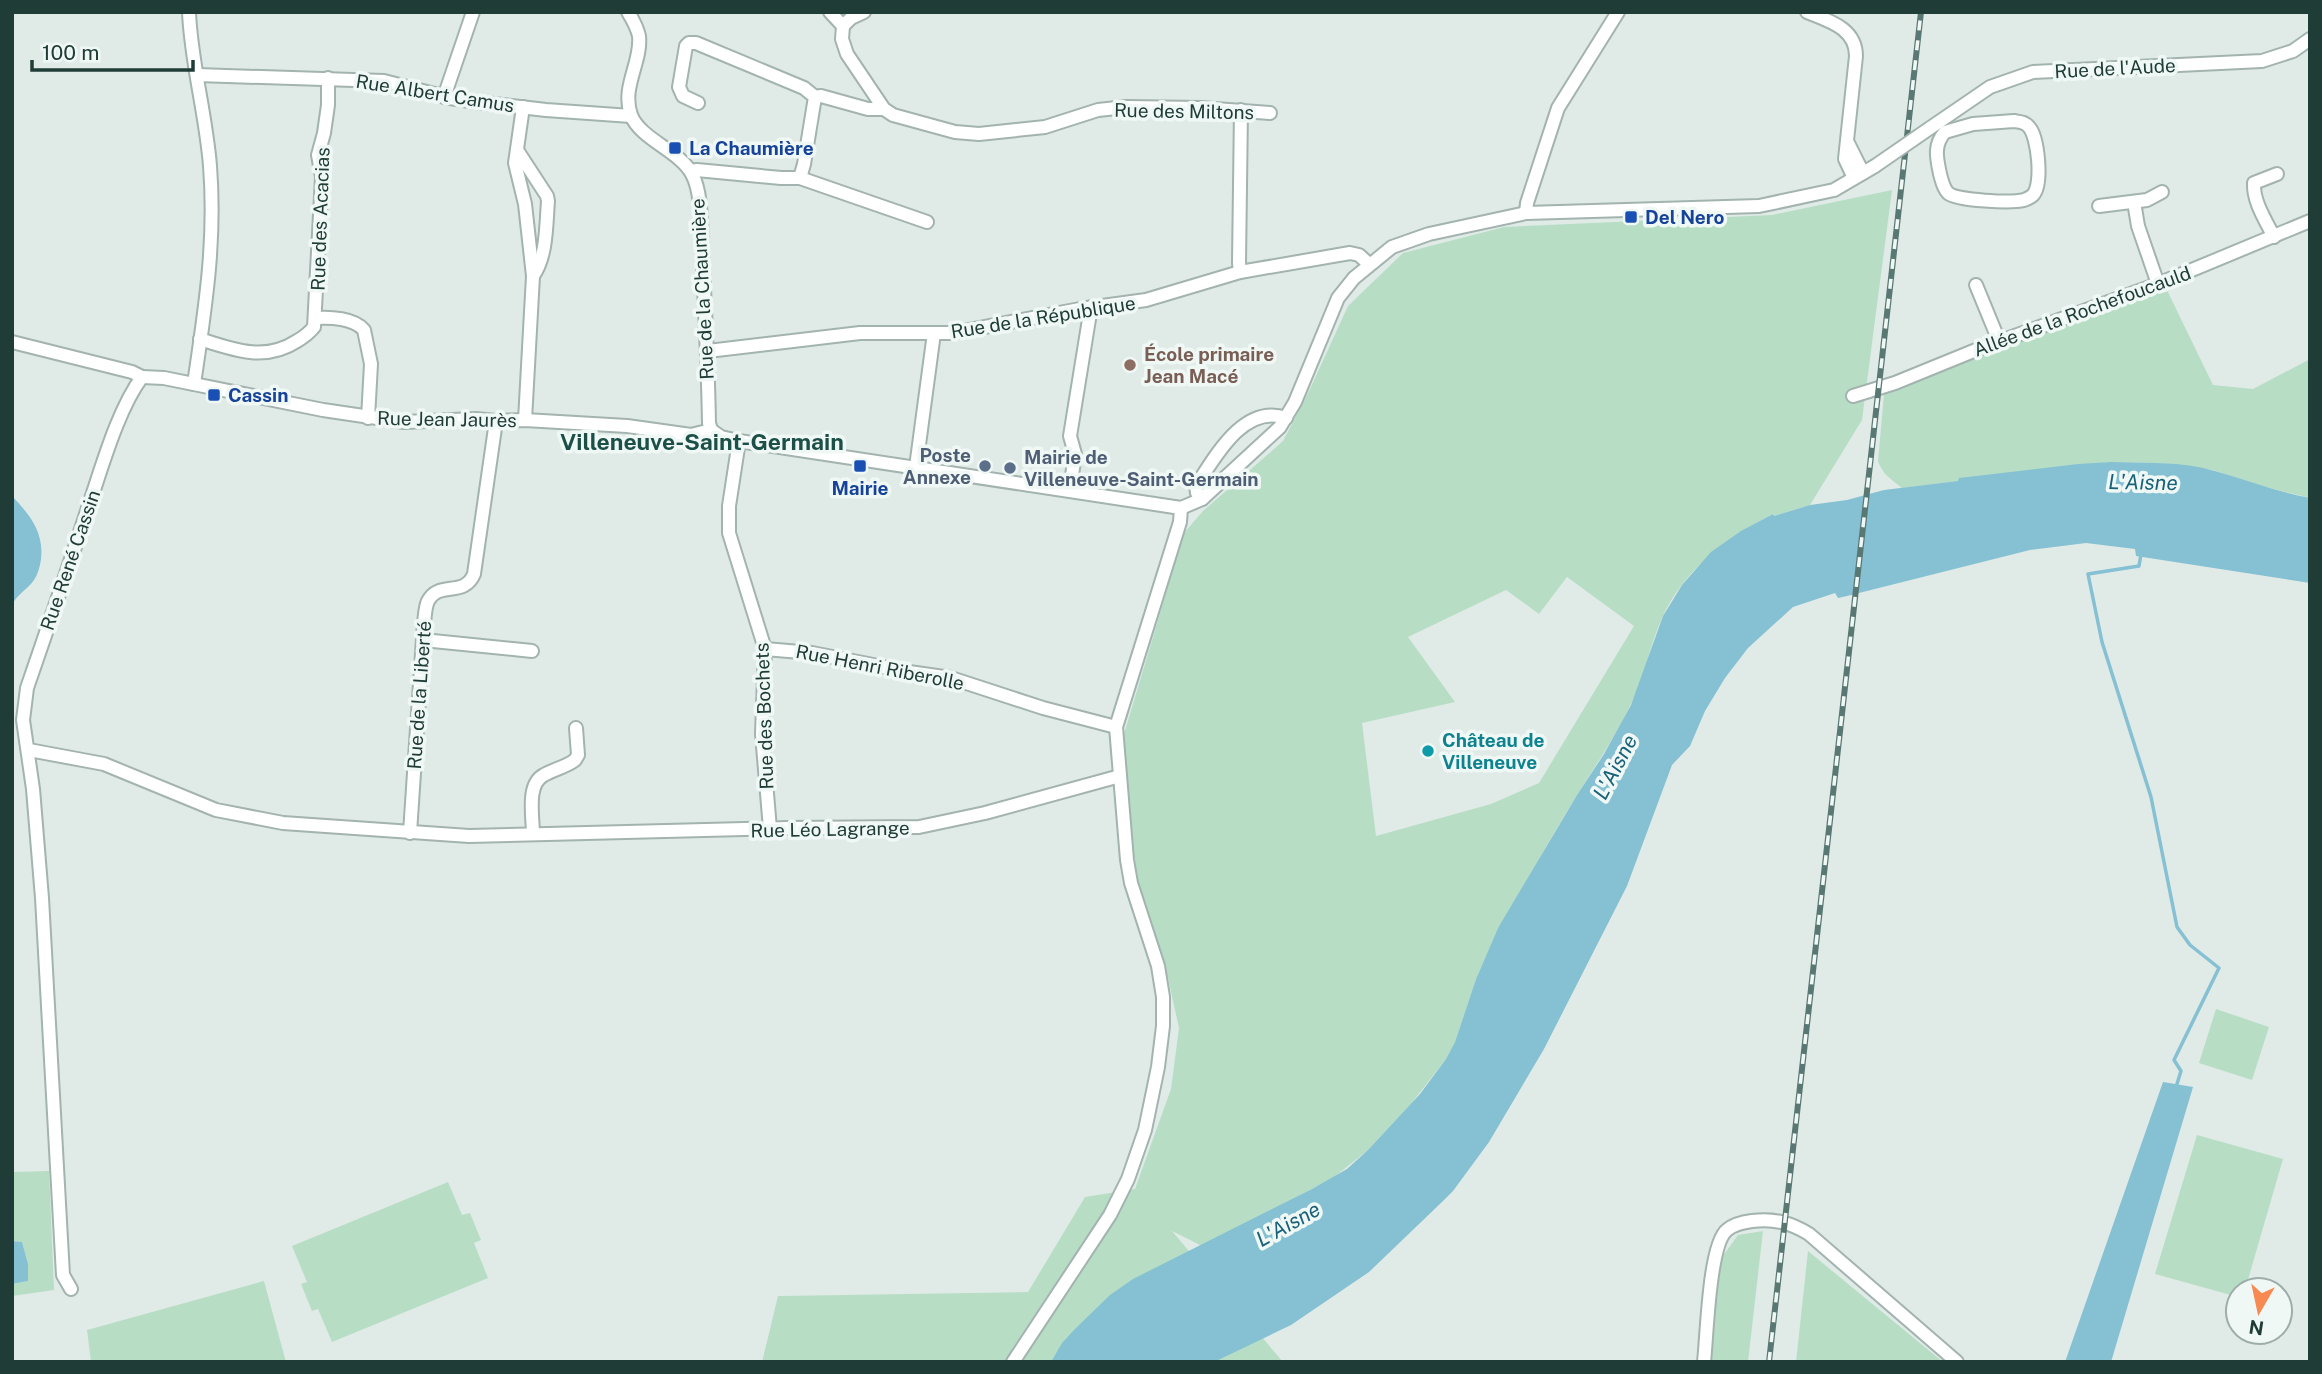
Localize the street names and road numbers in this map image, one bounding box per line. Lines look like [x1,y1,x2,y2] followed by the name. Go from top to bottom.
[2054,54,2176,82] street label: Rue de l'Aude
[354,70,516,116] street label: Rue Albert Camus
[1114,99,1254,123] street label: Rue des Miltons
[306,147,334,291] street label: Rue des Acacias
[686,198,718,380] street label: Rue de la Chaumière
[1970,261,2194,361] street label: Allée de la Rochefoucauld
[949,292,1137,342] street label: Rue de la République
[377,407,517,431] street label: Rue Jean Jaurès
[36,487,104,633] street label: Rue René Cassin
[403,620,435,770] street label: Rue de la Liberté
[794,640,966,694] street label: Rue Henri Riberolle
[750,642,778,790] street label: Rue des Bochets
[750,817,910,841] street label: Rue Léo Lagrange

